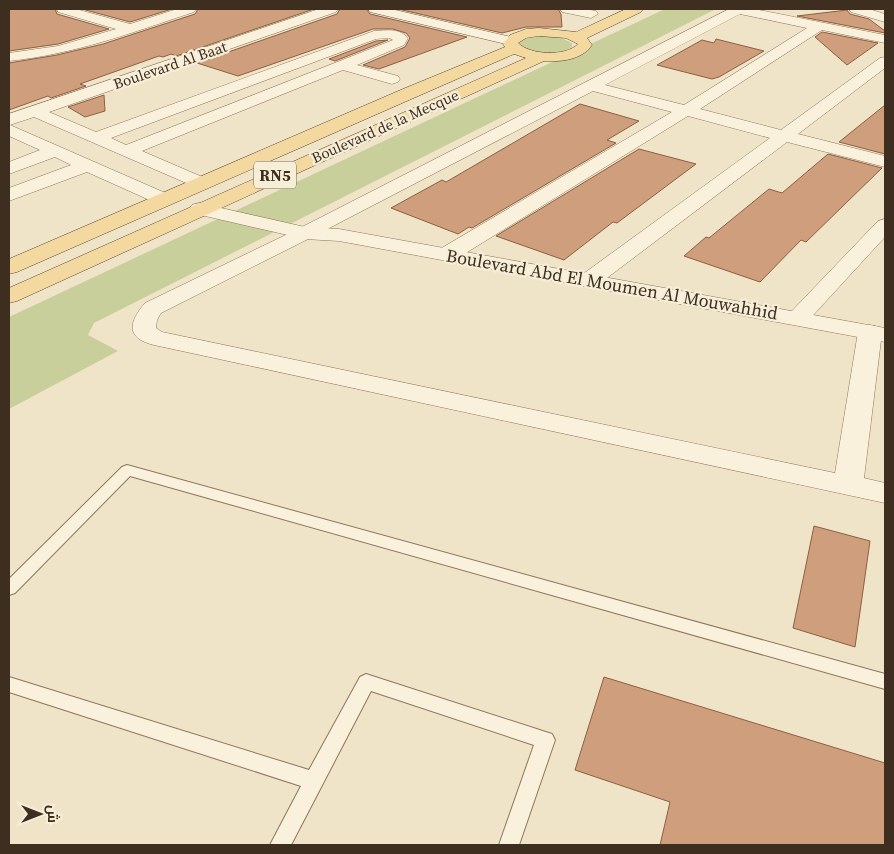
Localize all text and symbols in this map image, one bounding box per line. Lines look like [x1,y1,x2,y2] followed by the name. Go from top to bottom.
[110,36,230,94] street label: Boulevard Al Baat
[308,84,462,168] street label: Boulevard de la Mecque
[254,162,296,188] road number: RN5
[444,242,780,326] street label: Boulevard Abd El Moumen Al Mouwahhid
[15,789,65,839] north arrow
[43,805,63,823] text: ش

